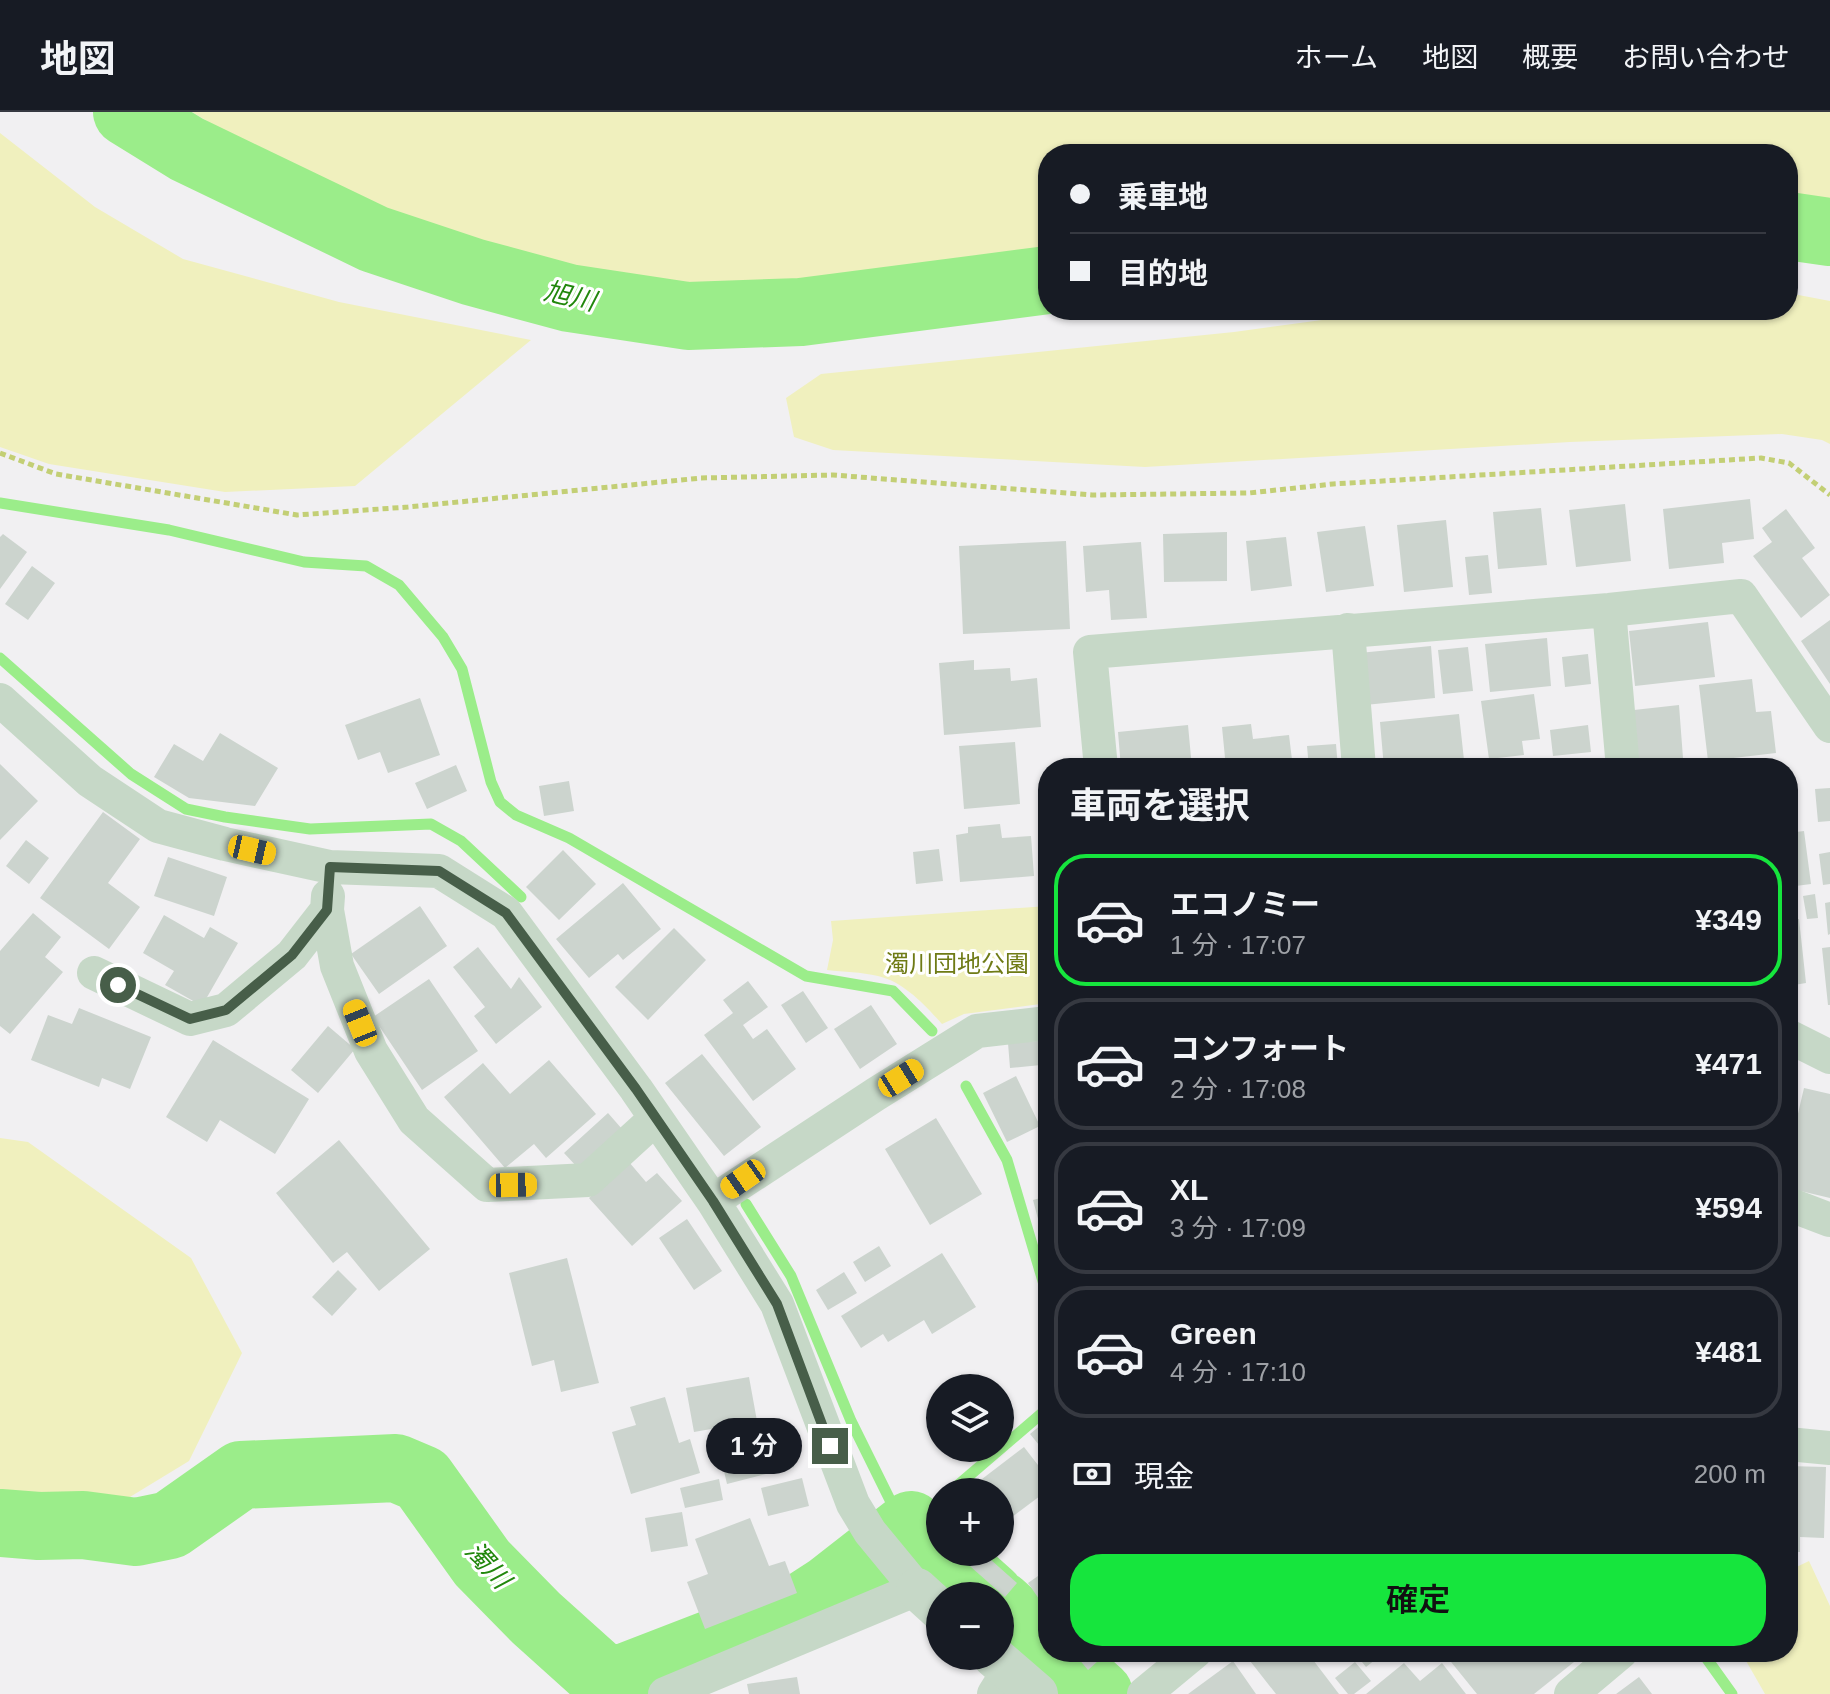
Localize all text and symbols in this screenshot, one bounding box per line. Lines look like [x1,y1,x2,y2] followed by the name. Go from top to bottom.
[40,38,116,80] text: 地図
[1295,42,1378,73] text: ホーム
[1422,42,1478,73] text: 地図
[1522,42,1578,73] text: 概要
[1622,42,1790,73] text: お問い合わせ
[1118,180,1208,213] text: 乗車地
[1118,257,1208,290] text: 目的地
[541,276,602,317] water label: 旭川
[1070,785,1250,826] text: 車両を選択
[226,833,278,867] car
[1074,884,1146,956] icon: car
[1170,888,1320,921] text: エコノミー
[1695,903,1762,936] text: ¥349
[1170,930,1306,960] text: 1 分 · 17:07
[885,950,1029,977] park label: 濁川団地公園
[100,967,136,1003] route start
[340,996,380,1050] car
[1074,1028,1146,1100] icon: car
[1170,1032,1349,1065] text: コンフォート
[1695,1047,1762,1080] text: ¥471
[874,1055,928,1101] car
[1170,1074,1306,1104] text: 2 分 · 17:08
[716,1155,770,1203] car
[1074,1172,1146,1244] icon: car
[489,1173,537,1197] car
[1170,1173,1208,1206] text: XL
[1695,1191,1762,1224] text: ¥594
[1170,1213,1306,1243] text: 3 分 · 17:09
[1074,1316,1146,1388] icon: car
[1170,1317,1257,1350] text: Green
[1695,1335,1762,1368] text: ¥481
[1170,1357,1306,1387] text: 4 分 · 17:10
[926,1374,1014,1670] map controls
[926,1374,1014,1462] button: layers
[706,1418,802,1474] callout: 1 分
[812,1428,848,1464] route end
[730,1431,778,1461] text: 1 分
[1070,1452,1114,1496] icon: cash
[1694,1459,1766,1489] text: 200 m
[1134,1460,1194,1493] text: 現金
[926,1478,1014,1566] button: +
[459,1536,519,1597] water label: 濁川
[1070,1554,1766,1646] button: 確定
[926,1582,1014,1670] button: −

